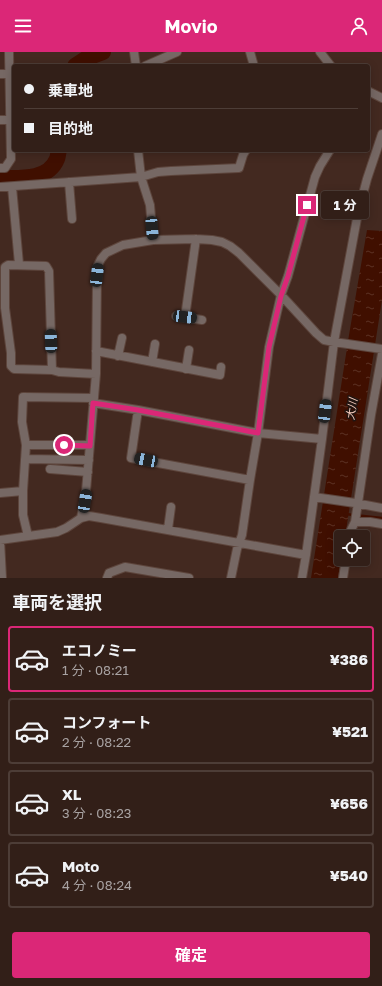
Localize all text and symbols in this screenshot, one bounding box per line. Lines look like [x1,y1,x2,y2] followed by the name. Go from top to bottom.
[12,15,34,37] icon: menu
[165,15,218,37] text: Movio
[348,15,370,37] icon: person
[48,81,93,99] text: 乗車地
[48,119,93,137] text: 目的地
[321,191,369,219] callout: 1 分
[298,196,316,214] route end
[334,197,356,213] text: 1 分
[145,216,159,240] car
[90,262,104,288] car
[172,310,198,324] car
[45,329,57,353] car
[343,396,359,421] water label: 大川
[318,398,332,424] car
[55,436,73,454] route start
[133,452,159,468] car
[77,488,93,514] car
[334,530,370,566] map controls
[334,530,370,566] button: locate
[12,591,102,613] text: 車両を選択
[14,641,50,677] icon: car
[62,641,137,659] text: エコノミー
[330,650,368,668] text: ¥386
[62,662,129,678] text: 1 分 · 08:21
[14,713,50,749] icon: car
[62,713,152,731] text: コンフォート
[332,722,368,740] text: ¥521
[62,734,131,750] text: 2 分 · 08:22
[14,785,50,821] icon: car
[62,785,81,803] text: XL
[330,794,368,812] text: ¥656
[62,805,131,821] text: 3 分 · 08:23
[14,857,50,893] icon: car
[62,857,99,875] text: Moto
[330,866,368,884] text: ¥540
[62,877,132,893] text: 4 分 · 08:24
[12,932,370,978] button: 確定

